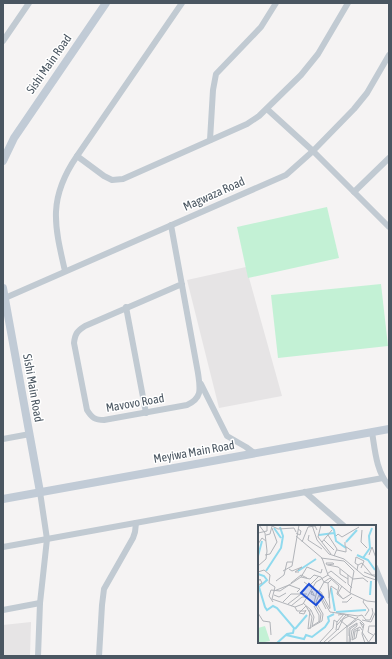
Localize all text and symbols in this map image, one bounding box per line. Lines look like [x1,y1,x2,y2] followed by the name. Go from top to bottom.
[23,32,75,96] street label: Sishi Main Road
[181,174,247,214] street label: Magwaza Road
[20,353,46,423] street label: Sishi Main Road
[105,391,165,415] street label: Mavovo Road
[152,438,236,466] street label: Meyiwa Main Road
[258,525,376,643] inset map

